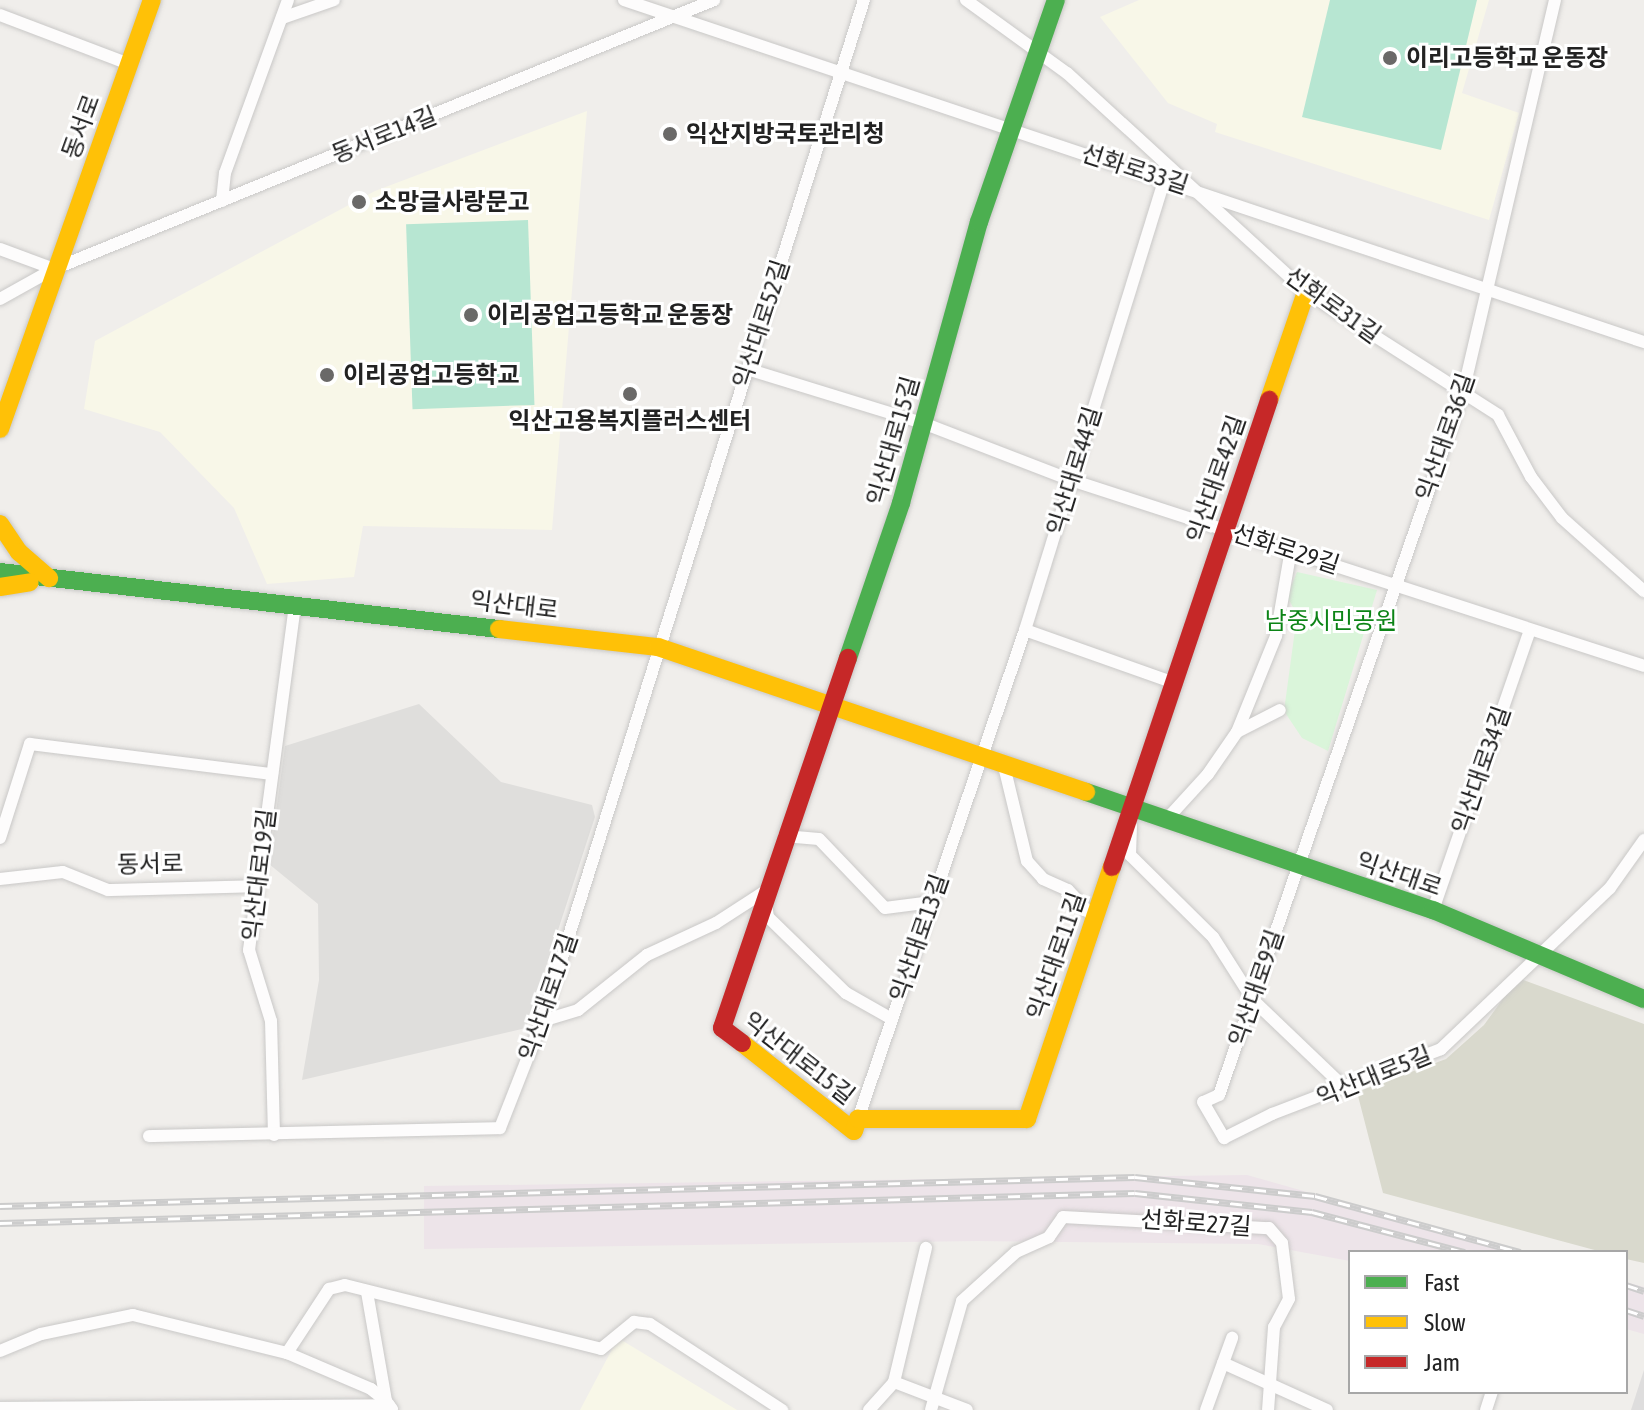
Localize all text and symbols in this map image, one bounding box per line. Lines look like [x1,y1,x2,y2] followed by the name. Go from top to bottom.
[1406,44,1608,72] place label: 이리고등학교 운동장
[1381,49,1399,67] marker: 이리고등학교 운동장
[56,91,106,163] street label: 동서로
[327,101,441,169] street label: 동서로14길
[686,120,885,148] place label: 익산지방국토관리청
[661,125,679,143] marker: 익산지방국토관리청
[1078,138,1192,200] street label: 선화로33길
[375,188,530,216] place label: 소망글사랑문고
[350,193,368,211] marker: 소망글사랑문고
[727,256,795,392] street label: 익산대로52길
[1280,261,1386,349] street label: 선화로31길
[487,301,733,329] place label: 이리공업고등학교 운동장
[462,306,480,324] marker: 이리공업고등학교 운동장
[343,361,520,389] place label: 이리공업고등학교
[318,366,336,384] marker: 이리공업고등학교
[1410,369,1480,505] street label: 익산대로36길
[861,373,925,509] street label: 익산대로15길
[621,385,639,403] marker: 익산고용복지플러스센터
[1041,403,1107,539] street label: 익산대로44길
[509,407,751,435] place label: 익산고용복지플러스센터
[1181,411,1251,547] street label: 익산대로42길
[1229,518,1343,580] street label: 선화로29길
[468,585,560,625] street label: 익산대로
[1265,607,1397,635] park label: 남중시민공원
[1446,702,1516,838] street label: 익산대로34길
[237,807,281,943] street label: 익산대로19길
[1353,846,1445,902] street label: 익산대로
[117,849,183,879] street label: 동서로
[884,870,954,1006] street label: 익산대로13길
[1021,888,1091,1024] street label: 익산대로11길
[1223,926,1289,1050] street label: 익산대로9길
[513,929,583,1065] street label: 익산대로17길
[738,1006,860,1110] street label: 익산대로15길
[1312,1040,1436,1112] street label: 익산대로5길
[1140,1205,1252,1241] street label: 선화로27길
[1348,1250,1628,1394] legend
[1424,1269,1460,1296] text: Fast
[1424,1309,1466,1336] text: Slow
[1424,1349,1460,1376] text: Jam

